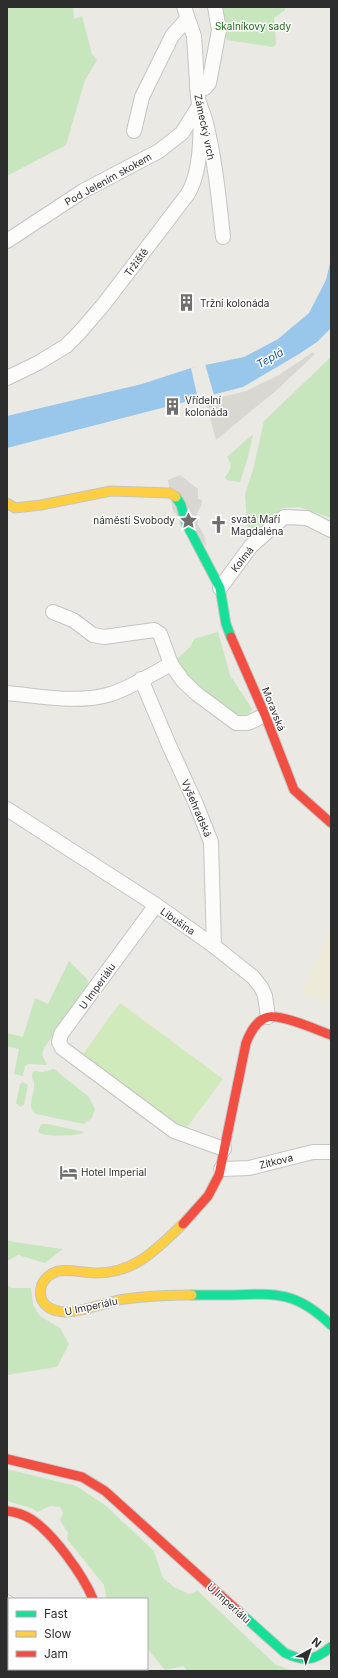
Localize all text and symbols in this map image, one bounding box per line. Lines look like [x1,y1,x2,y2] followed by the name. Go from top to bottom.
[215,20,291,32] park label: Skalníkovy sady
[192,93,218,161] street label: Zámecký vrch
[63,150,153,208] street label: Pod Jelením skokem
[122,246,150,278] street label: Tržiště
[177,293,197,313] building icon: Tržní kolonáda
[200,297,269,309] place label: Tržní kolonáda
[254,345,286,371] water label: Teplá
[185,394,228,418] place label: Vřídelní kolonáda
[162,396,182,416] building icon: Vřídelní kolonáda
[178,510,198,530] place icon: náměstí Svobody
[231,513,283,537] place label: svatá Maří Magdaléna
[93,514,175,526] place label: náměstí Svobody
[208,515,228,535] church icon: svatá Maří Magdaléna
[228,544,256,574] street label: Kolmá
[260,685,288,733] street label: Moravská
[179,777,215,839] street label: Vyšehradská
[158,905,198,937] street label: Libušina
[76,961,118,1011] street label: U Imperiálu
[258,1151,294,1171] street label: Zítkova
[58,1162,78,1182] hotel icon: Hotel Imperial
[81,1166,146,1178] place label: Hotel Imperial
[63,1295,119,1317] street label: U Imperiálu
[205,1580,253,1626] street label: U Imperiálu
[8,1598,148,1670] legend
[44,1606,68,1621] text: Fast
[44,1626,72,1641] text: Slow
[290,1630,330,1670] north arrow
[309,1634,324,1650] text: N
[44,1646,68,1661] text: Jam

